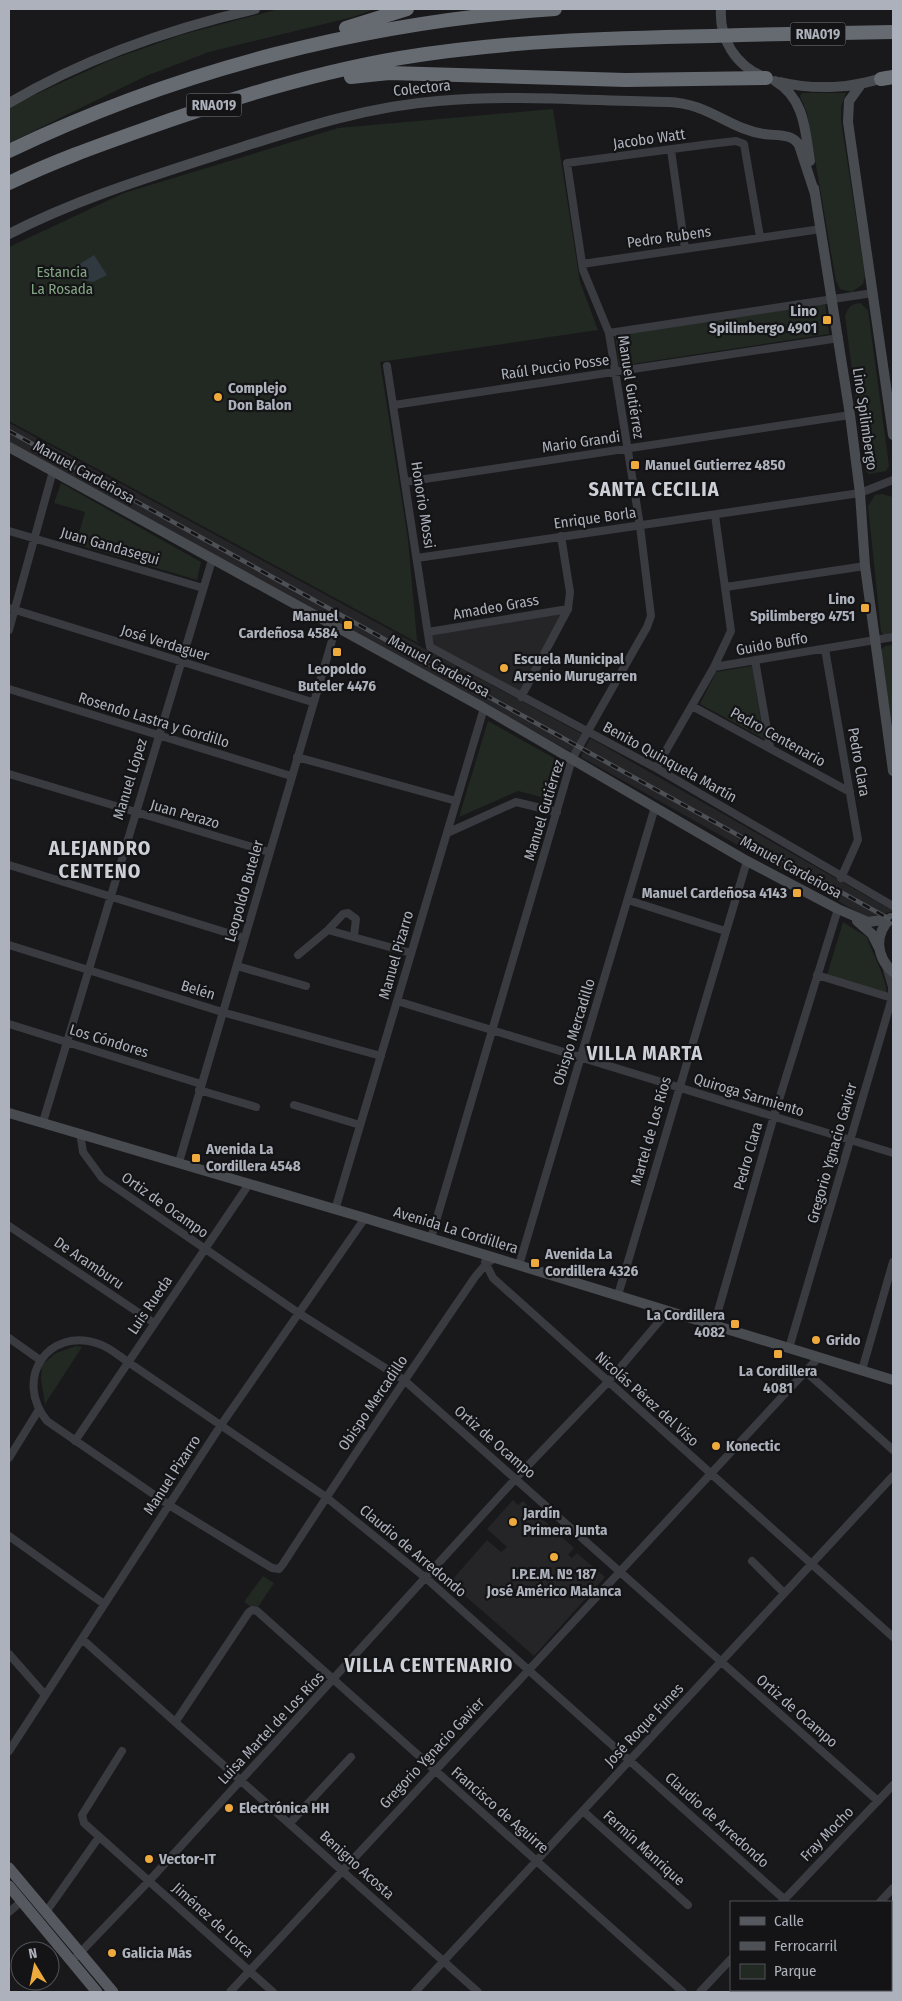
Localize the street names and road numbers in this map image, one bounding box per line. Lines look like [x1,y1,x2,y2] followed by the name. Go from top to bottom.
[790,22,846,46] road number: RNA019
[392,76,452,100] street label: Colectora
[186,94,242,116] road number: RNA019
[612,125,686,153] street label: Jacobo Watt
[626,222,712,252] street label: Pedro Rubens
[614,334,648,440] street label: Manuel Gutiérrez
[500,350,610,384] street label: Raúl Puccio Posse
[849,367,881,472] street label: Lino Spilimbergo
[541,428,621,456] street label: Mario Grandi
[30,437,138,507] street label: Manuel Cardeñosa
[407,460,439,550] street label: Honorio Mossi
[553,503,637,533] street label: Enrique Borla
[58,523,162,569] street label: Juan Gandasegui
[452,591,540,623] street label: Amadeo Grass
[119,621,212,665] street label: José Verdaguer
[735,629,809,659] street label: Guido Buffo
[385,631,493,701] street label: Manuel Cardeñosa
[76,688,232,752] street label: Rosendo Lastra y Gordillo
[727,703,829,771] street label: Pedro Centenario
[600,718,740,806] street label: Benito Quinquela Martín
[844,726,874,798] street label: Pedro Clara
[109,736,151,822] street label: Manuel López
[520,757,568,863] street label: Manuel Gutiérrez
[148,796,222,833] street label: Juan Perazo
[737,832,845,902] street label: Manuel Cardeñosa
[221,837,267,944] street label: Leopoldo Buteler
[375,909,417,1001] street label: Manuel Pizarro
[179,976,217,1004] street label: Belén
[549,976,599,1088] street label: Obispo Mercadillo
[67,1020,151,1062] street label: Los Cóndores
[692,1070,807,1120] street label: Quiroga Sarmiento
[627,1075,675,1187] street label: Martel de Los Ríos
[803,1080,861,1225] street label: Gregorio Ygnacio Gavier
[730,1120,766,1192] street label: Pedro Clara
[118,1168,212,1242] street label: Ortiz de Ocampo
[392,1203,520,1257] street label: Avenida La Cordillera
[51,1233,127,1293] street label: De Aramburu
[124,1272,176,1338] street label: Luis Rueda
[592,1348,703,1450] street label: Nicolás Pérez del Viso
[334,1352,412,1454] street label: Obispo Mercadillo
[451,1402,540,1482] street label: Ortiz de Ocampo
[140,1432,204,1518] street label: Manuel Pizarro
[356,1501,470,1601] street label: Claudio de Arredondo
[214,1668,328,1788] street label: Luisa Martel de Los Ríos
[753,1671,842,1751] street label: Ortiz de Ocampo
[601,1680,687,1770] street label: José Roque Funes
[376,1693,489,1812] street label: Gregorio Ygnacio Gavier
[448,1763,552,1857] street label: Francisco de Aguirre
[661,1769,773,1872] street label: Claudio de Arredondo
[797,1803,857,1865] street label: Fray Mocho
[599,1807,689,1889] street label: Fermín Manrique
[316,1827,398,1903] street label: Benigno Acosta
[169,1879,257,1961] street label: Jiménez de Lorca

